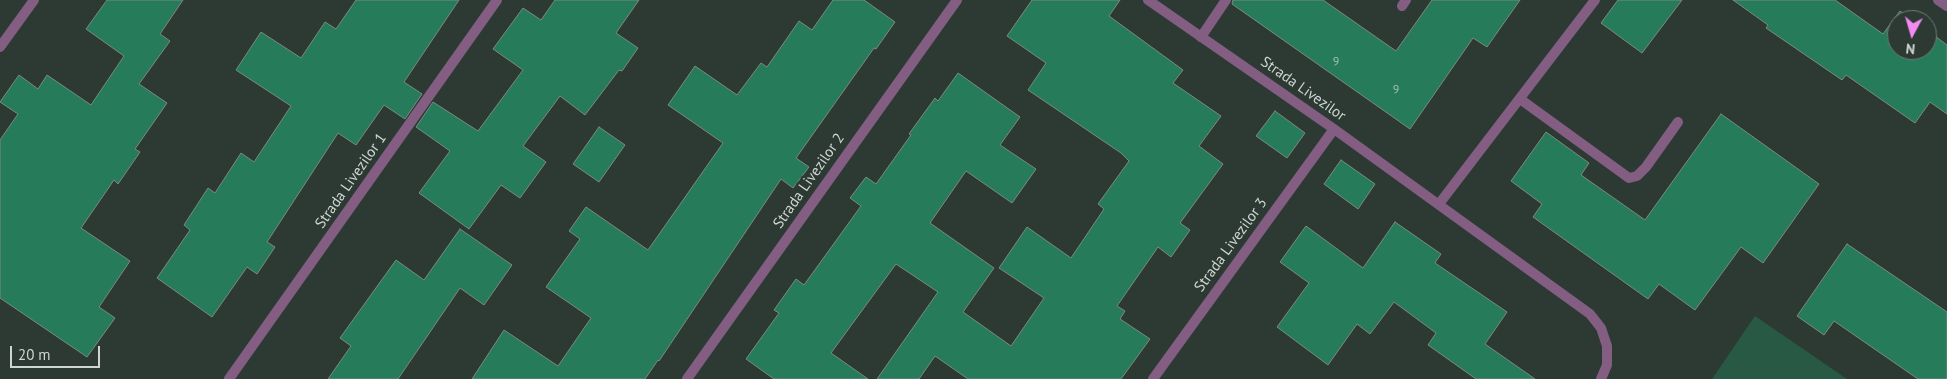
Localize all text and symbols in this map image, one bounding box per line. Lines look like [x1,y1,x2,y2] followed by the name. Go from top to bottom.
[1887,10,1937,60] north arrow
[1905,39,1916,58] text: N
[1257,53,1349,125] street label: Strada Livezilor
[1333,55,1339,69] house number: 9
[1393,83,1399,97] house number: 9
[312,130,390,232] street label: Strada Livezilor 1
[770,130,848,232] street label: Strada Livezilor 2
[1191,194,1271,296] street label: Strada Livezilor 3
[12,336,102,368] scale bar
[18,345,51,364] text: 20 m

